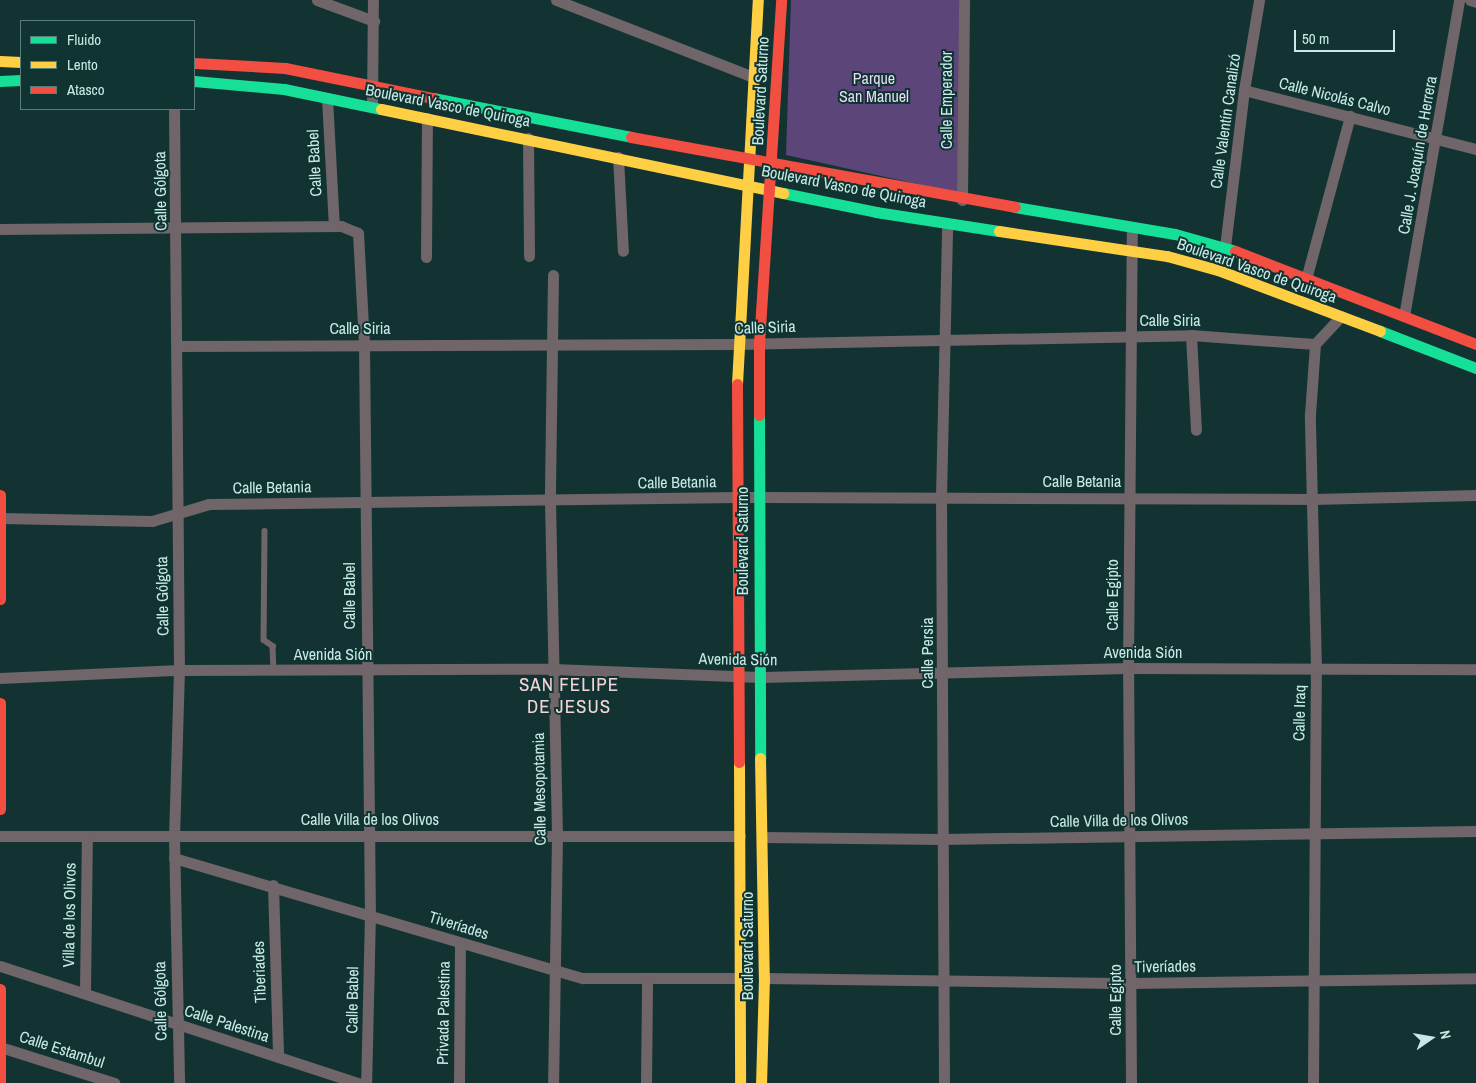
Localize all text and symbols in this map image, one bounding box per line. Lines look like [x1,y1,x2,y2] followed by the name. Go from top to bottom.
[20,20,195,110] legend
[1296,20,1397,52] scale bar
[1302,28,1329,49] text: 50 m
[67,29,101,50] text: Fluido
[748,36,772,146] street label: Boulevard Saturno
[936,51,956,149] street label: Calle Emperador
[1206,52,1244,190] street label: Calle Valentín Canalizó
[67,54,98,75] text: Lento
[839,68,909,106] park label: Parque San Manuel
[1277,73,1393,119] street label: Calle Nicolás Calvo
[1394,74,1440,236] street label: Calle J. Joaquín de Herrera
[67,79,105,100] text: Atasco
[364,80,532,130] street label: Boulevard Vasco de Quiroga
[303,129,325,197] street label: Calle Babel
[150,151,170,231] street label: Calle Gólgota
[760,161,928,211] street label: Boulevard Vasco de Quiroga
[1175,234,1339,306] street label: Boulevard Vasco de Quiroga
[1139,310,1201,330] street label: Calle Siria
[734,316,796,338] street label: Calle Siria
[329,318,391,338] street label: Calle Siria
[1043,471,1121,491] street label: Calle Betania
[637,472,717,492] street label: Calle Betania
[232,477,312,497] street label: Calle Betania
[732,487,752,595] street label: Boulevard Saturno
[152,556,172,636] street label: Calle Gólgota
[1102,559,1122,631] street label: Calle Egipto
[339,562,359,630] street label: Calle Babel
[917,617,937,689] street label: Calle Persia
[1104,642,1182,662] street label: Avenida Sión
[294,644,372,664] street label: Avenida Sión
[699,649,777,669] street label: Avenida Sión
[518,674,620,718] district label: SAN FELIPE DE JESUS
[1289,685,1309,741] street label: Calle Iraq
[528,732,550,846] street label: Calle Mesopotamia
[301,809,439,829] street label: Calle Villa de los Olivos
[1050,809,1188,831] street label: Calle Villa de los Olivos
[58,862,80,968] street label: Villa de los Olivos
[737,892,757,1000] street label: Boulevard Saturno
[427,907,491,943] street label: Tiveríades
[248,940,270,1004] street label: Tiberiades
[1134,956,1196,976] street label: Tiveríades
[150,961,170,1041] street label: Calle Gólgota
[432,961,454,1065] street label: Privada Palestina
[1105,964,1125,1036] street label: Calle Egipto
[342,966,362,1034] street label: Calle Babel
[182,1000,272,1046] street label: Calle Palestina
[1406,1013,1456,1063] north arrow
[17,1026,107,1072] street label: Calle Estambul
[1436,1029,1455,1041] text: N

